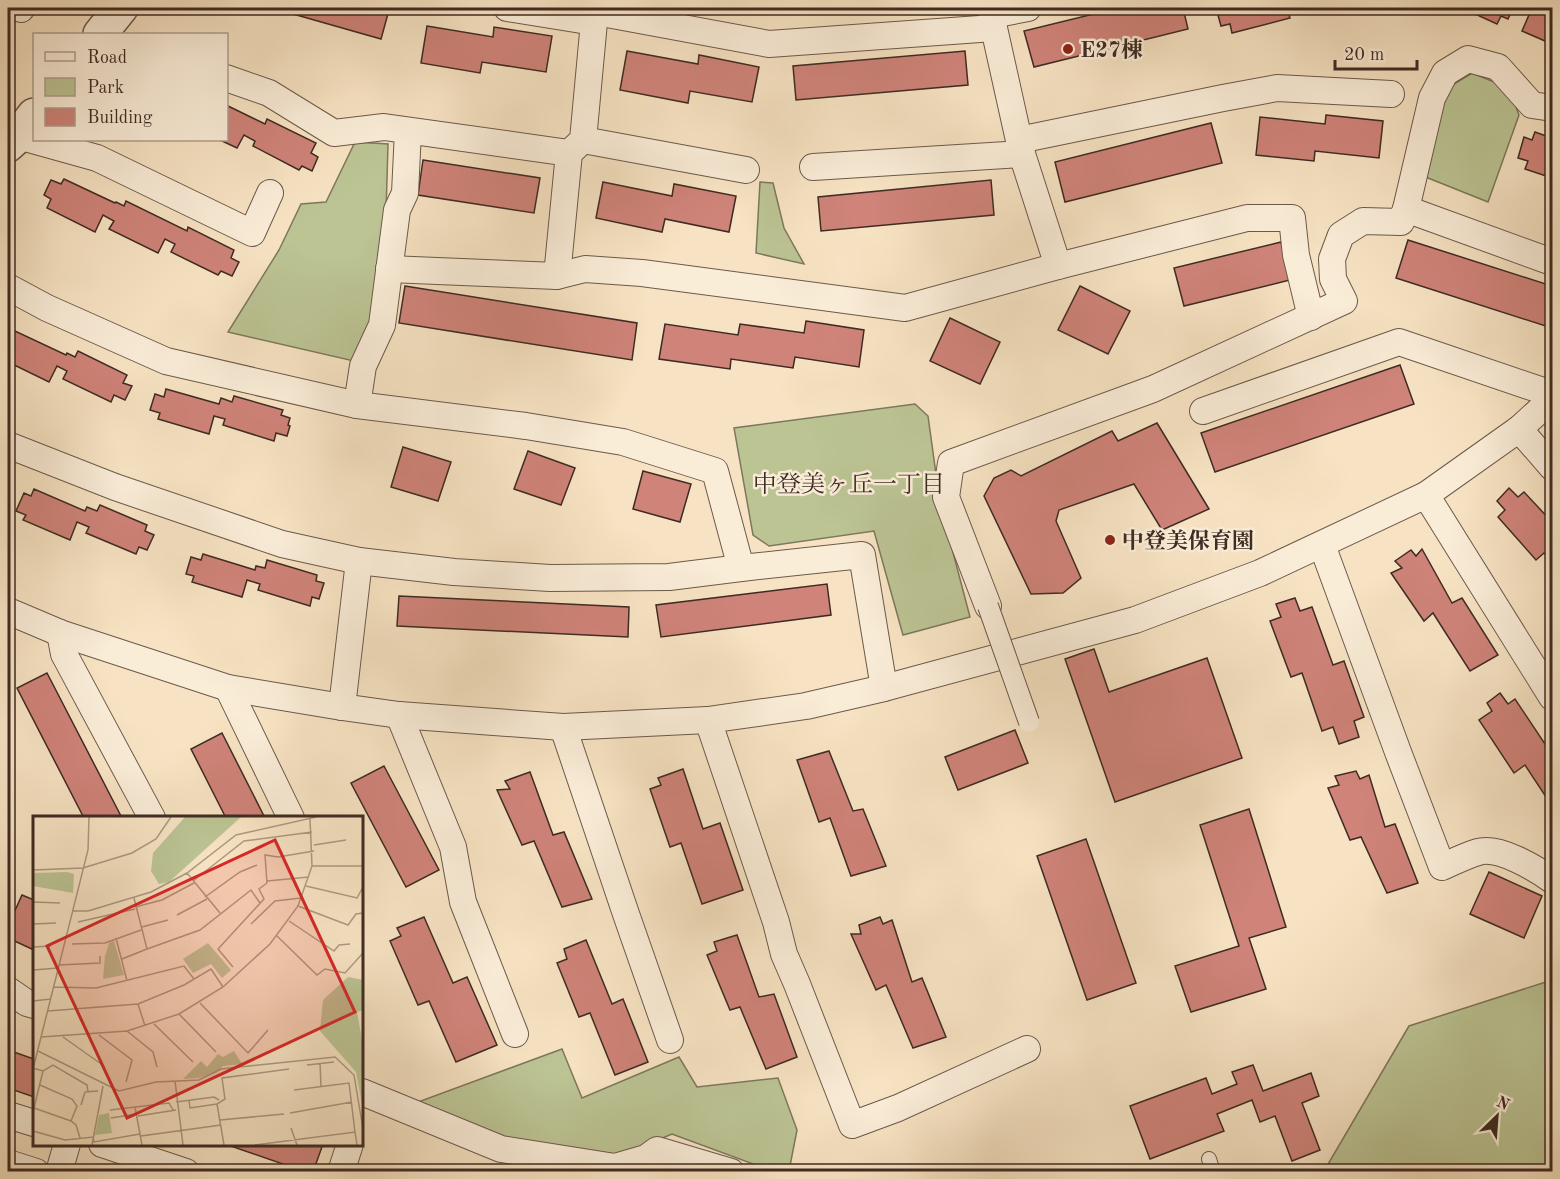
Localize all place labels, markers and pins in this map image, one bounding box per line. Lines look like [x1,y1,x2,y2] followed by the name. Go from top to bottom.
[1080,38,1143,62] place label: E27棟
[1061,42,1075,56] marker: E27棟
[1122,529,1254,553] place label: 中登美保育園
[1103,533,1117,547] marker: 中登美保育園

